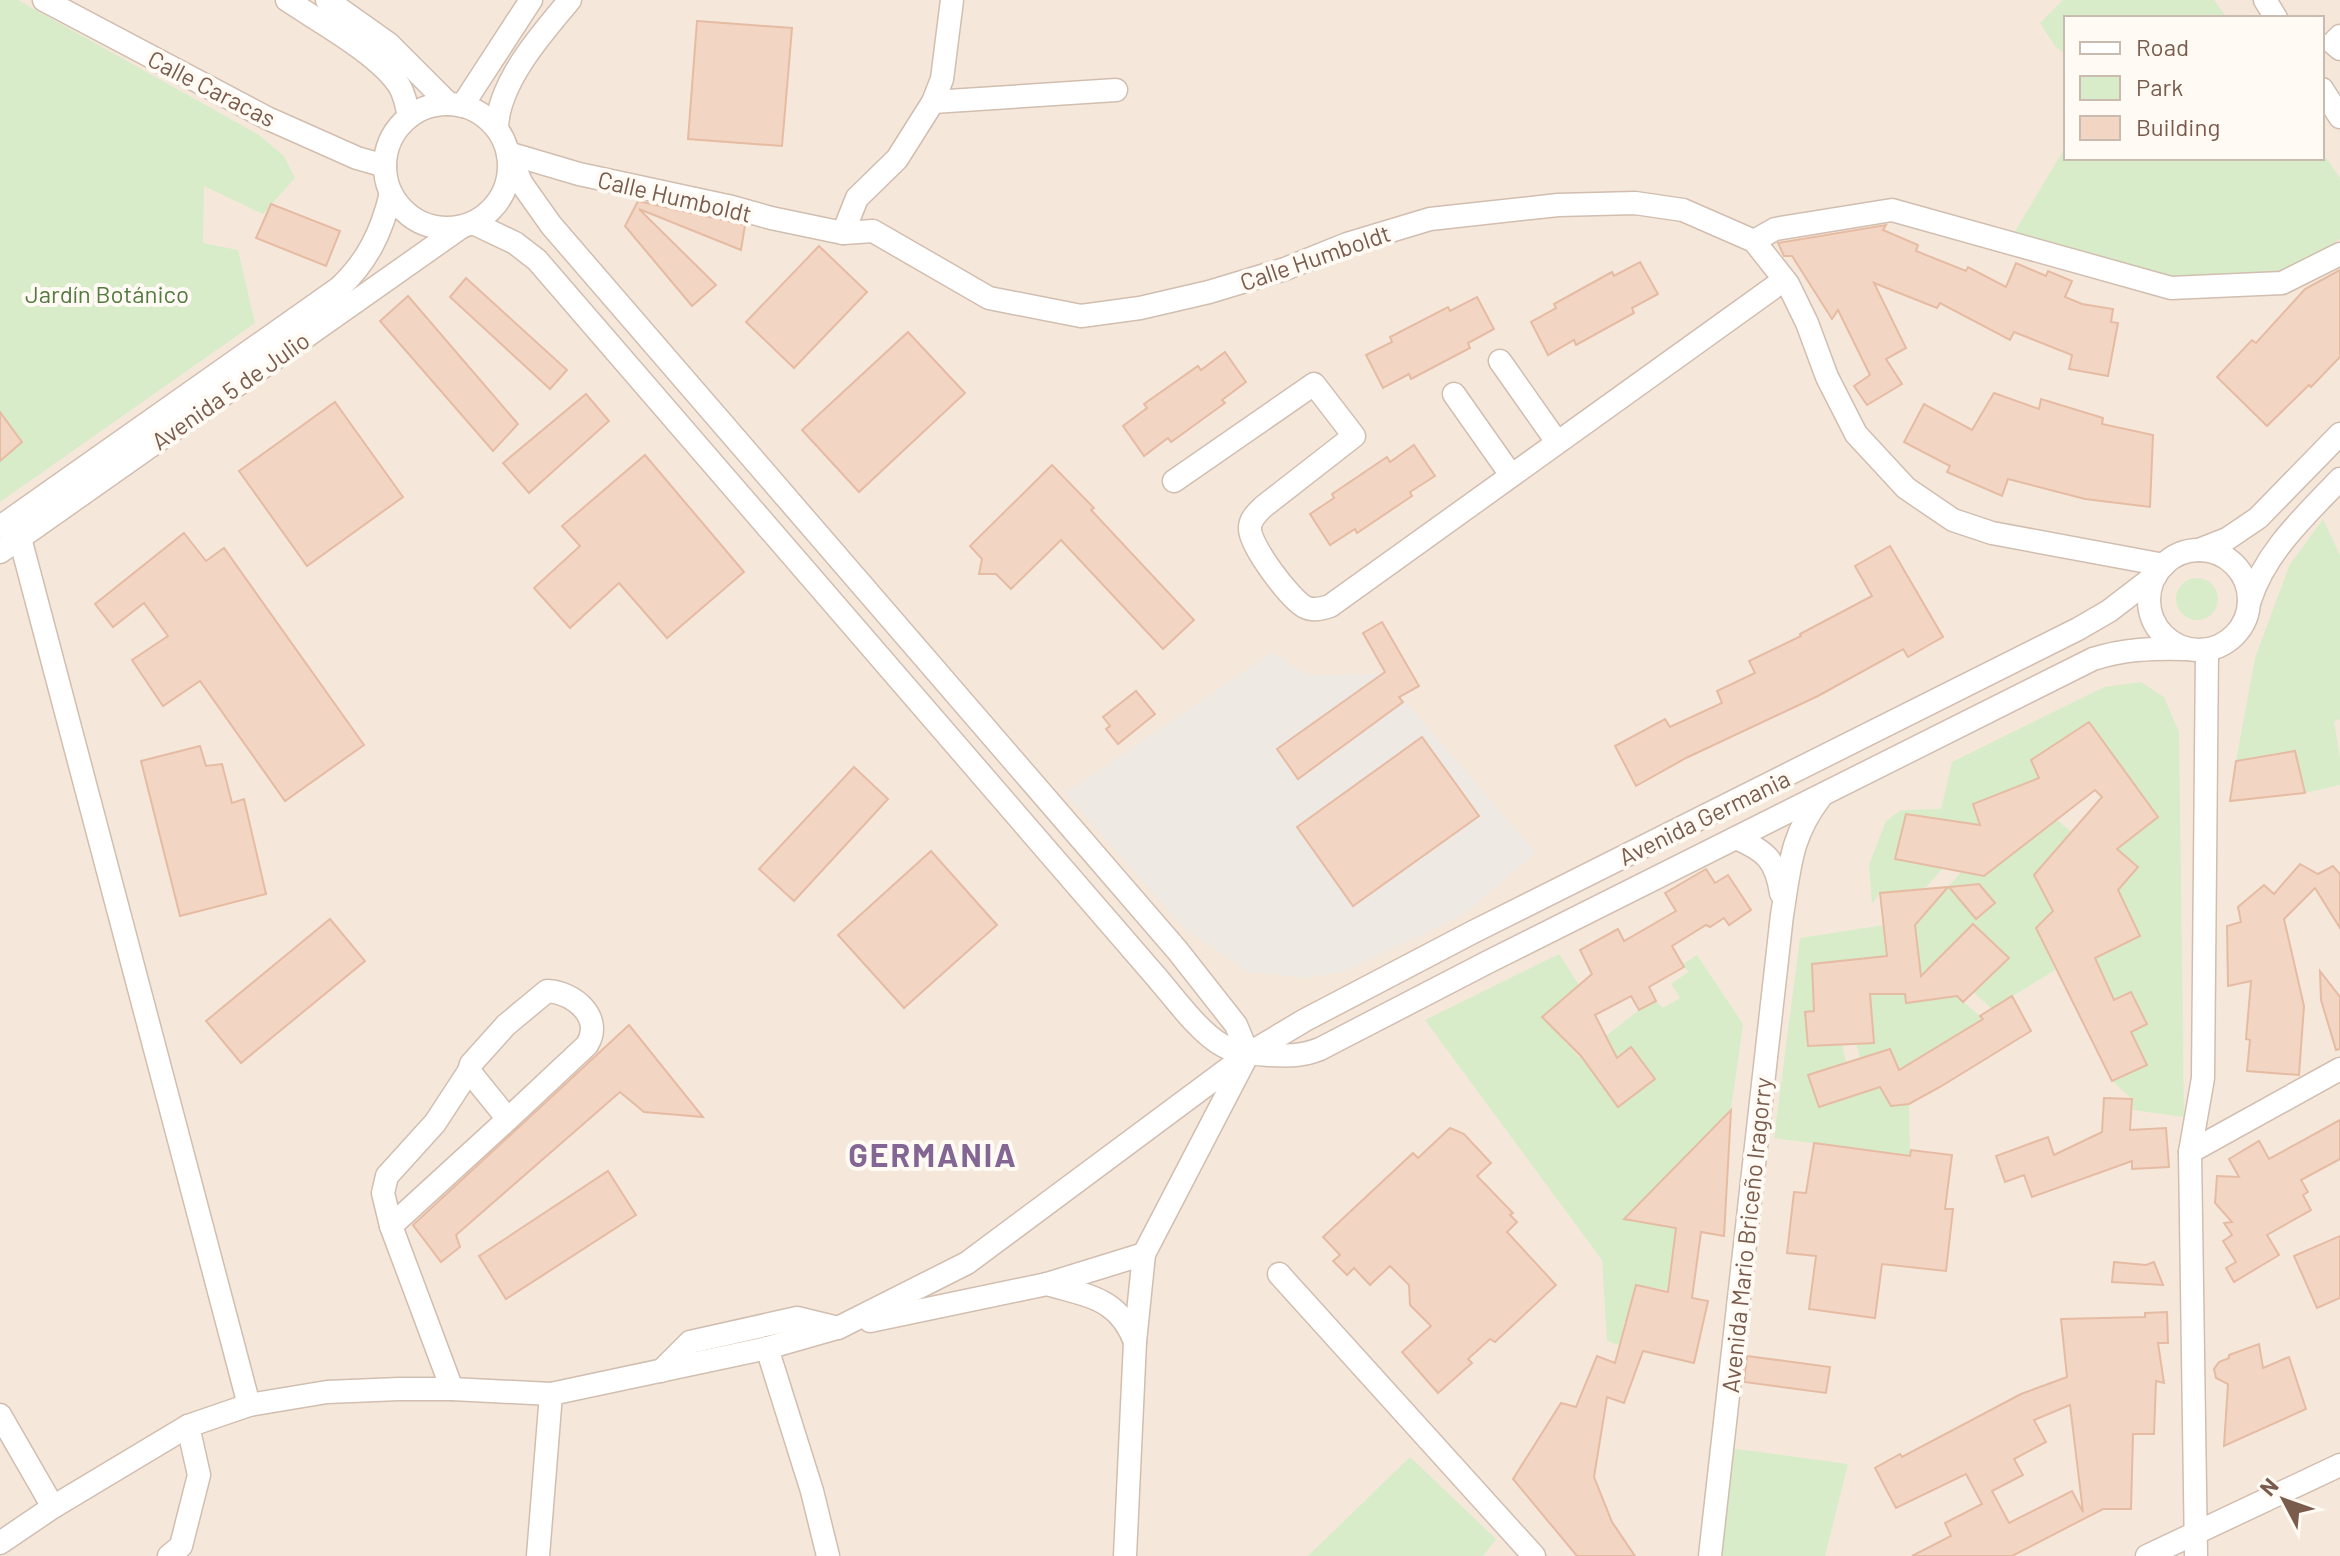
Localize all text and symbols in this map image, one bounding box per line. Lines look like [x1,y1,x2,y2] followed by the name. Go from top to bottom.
[2064,16,2324,160] legend
[2136,32,2189,61] text: Road
[143,43,281,133] street label: Calle Caracas
[2136,72,2183,101] text: Park
[2136,112,2220,141] text: Building
[595,164,755,228] street label: Calle Humboldt
[1236,218,1394,296] street label: Calle Humboldt
[25,279,189,308] park label: Jardín Botánico
[145,325,315,455] street label: Avenida 5 de Julio
[1614,763,1794,871] street label: Avenida Germania
[1715,1076,1777,1394] street label: Avenida Mario Briceño Iragorry
[848,1135,1018,1173] district label: GERMANIA
[2244,1460,2324,1540] north arrow
[2254,1472,2283,1500] text: N

